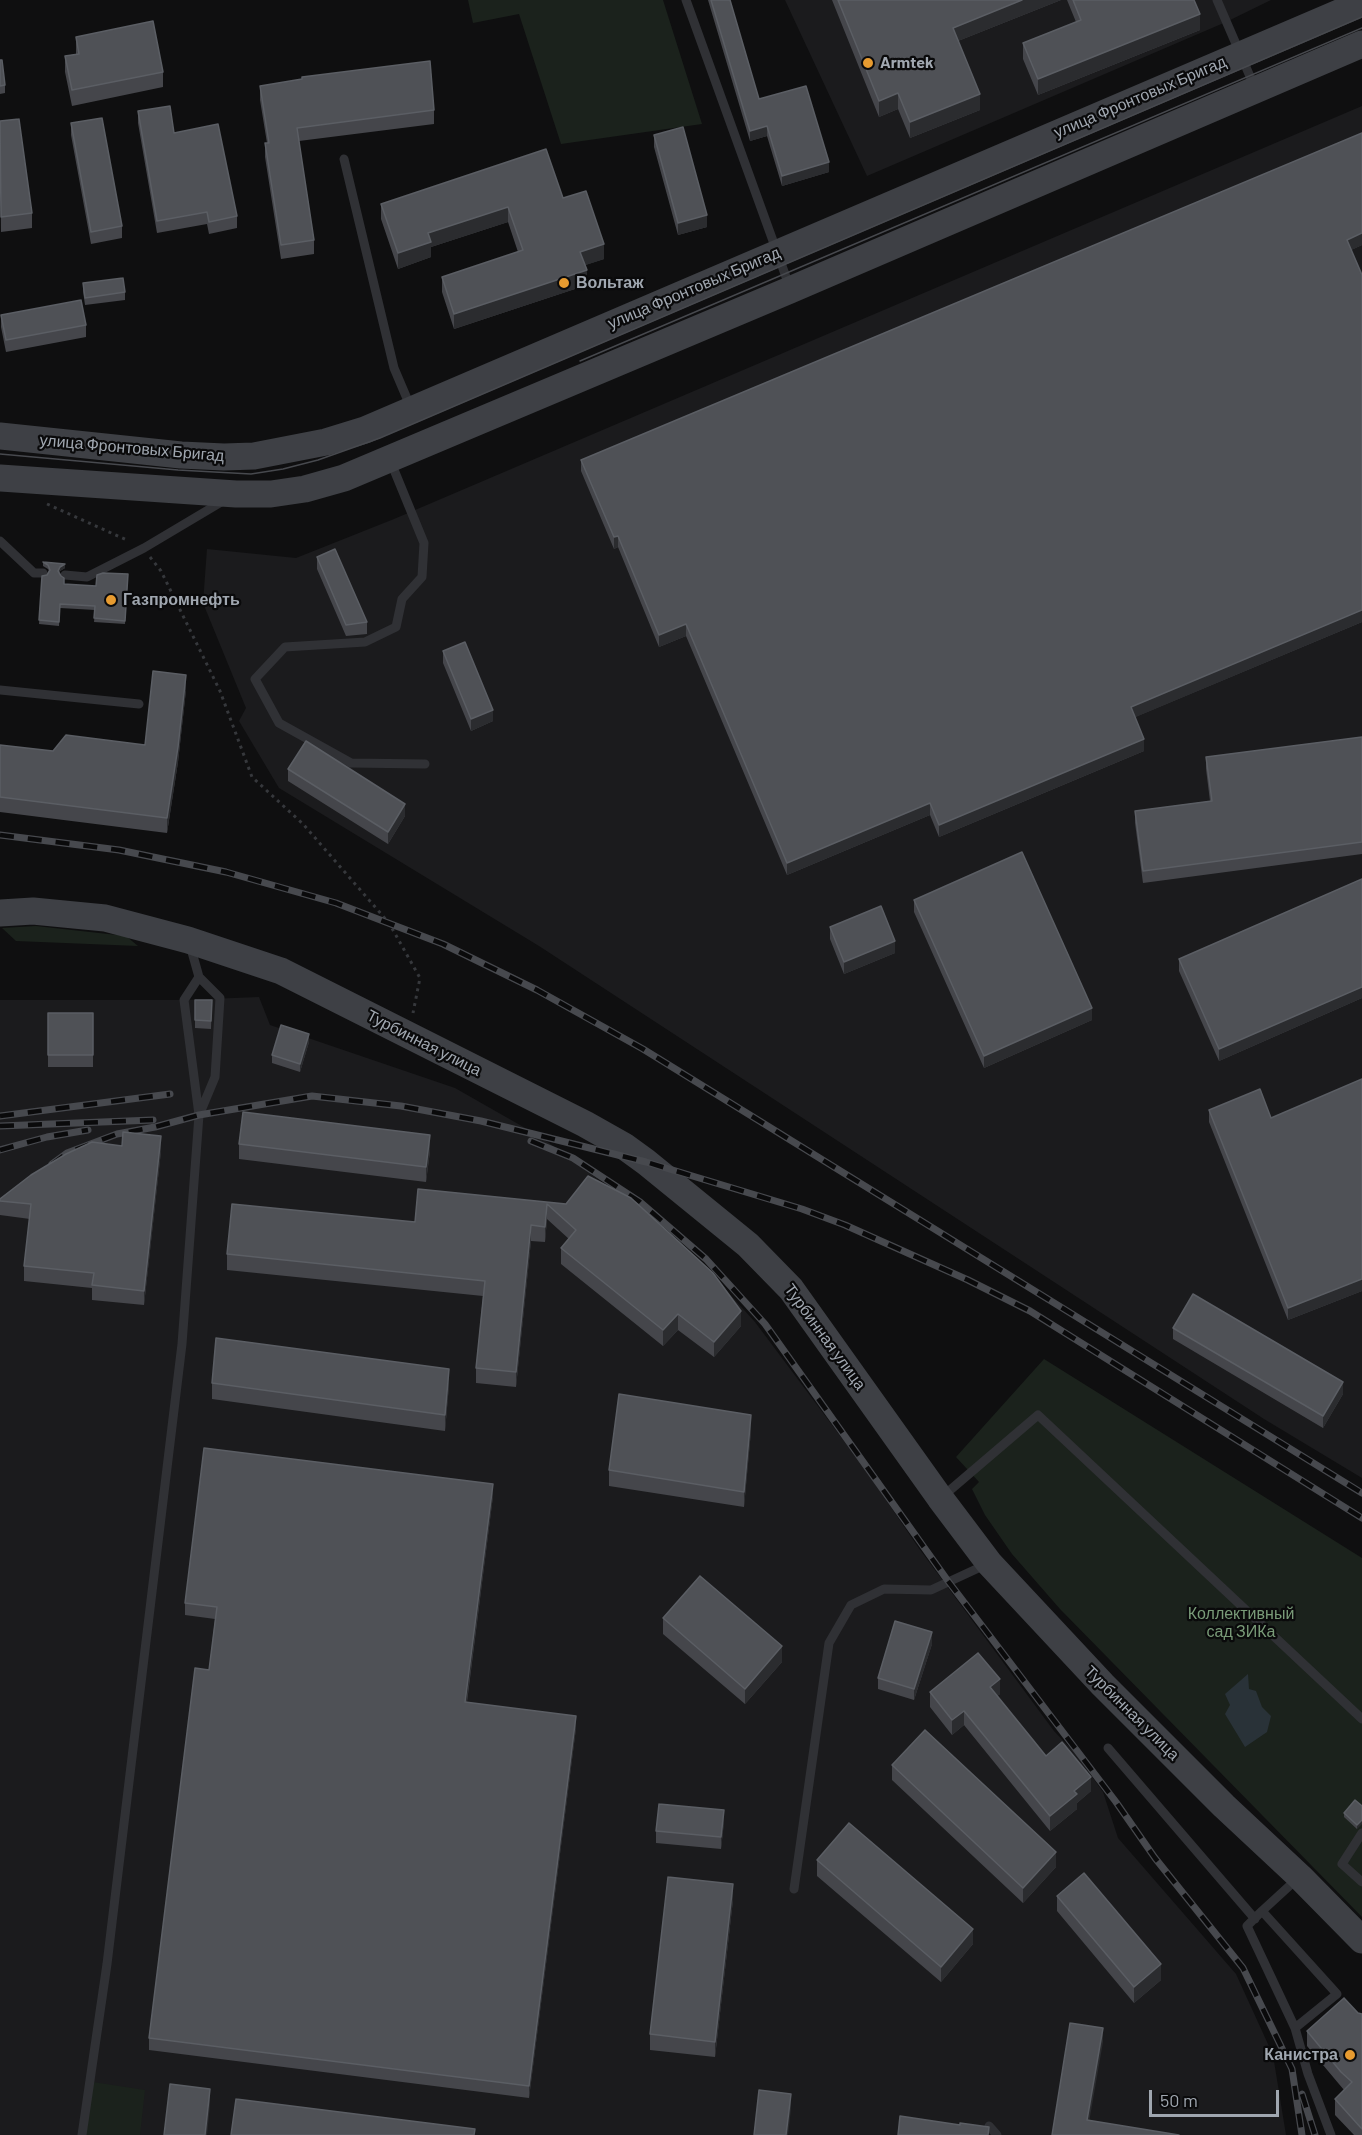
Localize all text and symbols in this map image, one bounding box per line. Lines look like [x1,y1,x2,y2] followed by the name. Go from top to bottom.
[1051,52,1229,142] street label: улица Фронтовых Бригад
[880,53,933,73] place label: Armtek
[861,56,875,70] marker: Armtek
[605,243,783,333] street label: улица Фронтовых Бригад
[576,273,644,293] place label: Вольтаж
[557,276,571,290] marker: Вольтаж
[39,430,225,466] street label: улица Фронтовых Бригад
[123,590,240,610] place label: Газпромнефть
[104,593,118,607] marker: Газпромнефть
[363,1006,485,1080] street label: Турбинная улица
[780,1280,870,1394] street label: Турбинная улица
[1188,1604,1294,1642] park label: Коллективный сад ЗИКа
[1081,1662,1183,1764] street label: Турбинная улица
[1264,2045,1338,2065] place label: Канистра
[1343,2048,1357,2062] marker: Канистра
[1152,2078,1282,2116] scale bar
[1160,2089,1198,2111] text: 50 m

